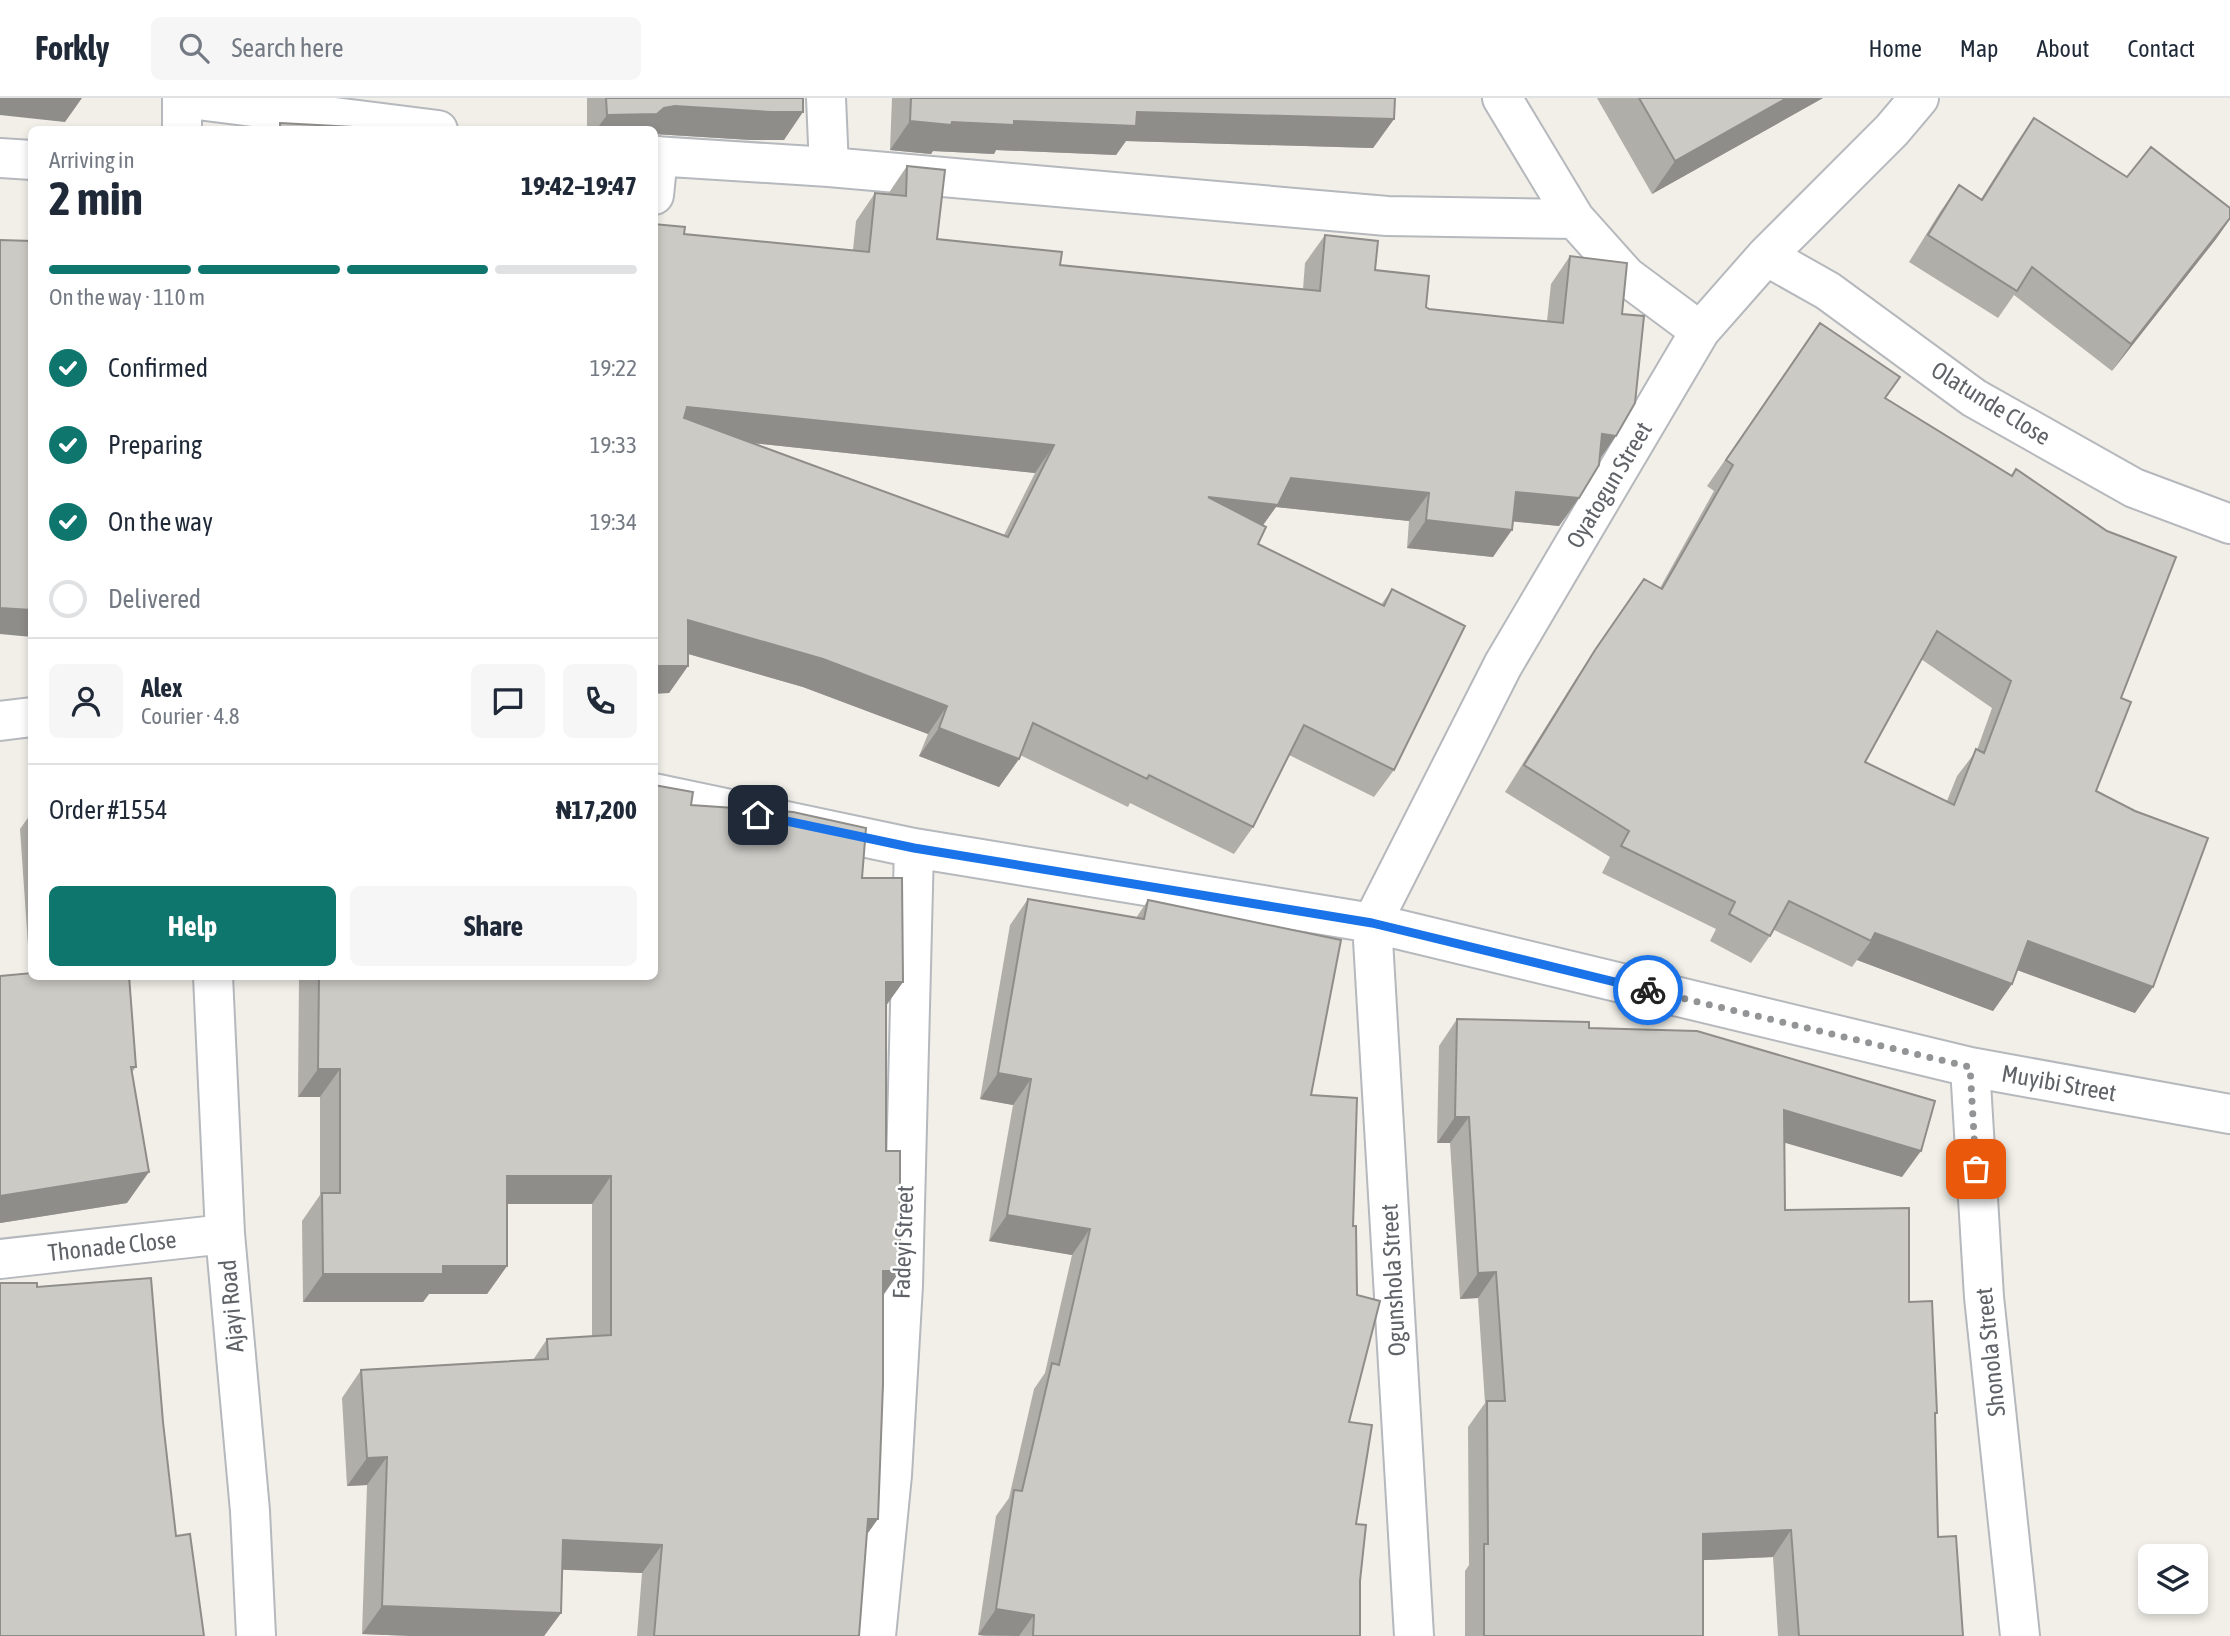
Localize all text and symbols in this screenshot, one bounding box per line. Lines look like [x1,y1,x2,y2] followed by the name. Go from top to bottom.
[151,17,641,80] search box
[35,29,109,67] text: Forkly
[175,29,213,67] icon: search
[231,33,344,63] text: Search here
[1868,35,1922,62] text: Home
[1960,35,1998,62] text: Map
[2036,35,2089,62] text: About
[2127,35,2195,62] text: Contact
[49,147,135,173] text: Arriving in
[521,171,637,201] text: 19:42–19:47
[49,172,143,225] text: 2 min
[49,284,205,310] text: On the way · 110 m
[49,349,87,387] icon: check
[108,353,208,383] text: Confirmed
[590,355,637,381] text: 19:22
[1927,356,2055,450] street label: Olatunde Close
[1561,417,1657,553] street label: Oyatogun Street
[49,426,87,464] icon: check
[108,430,202,460] text: Preparing
[590,432,637,458] text: 19:33
[49,503,87,541] icon: check
[108,507,213,537] text: On the way
[590,509,637,535] text: 19:34
[108,584,201,614] text: Delivered
[49,664,123,738] button: person
[471,664,545,738] button: chat
[563,664,637,738] button: phone
[141,673,182,703] text: Alex
[141,703,240,729] text: Courier · 4.8
[728,785,788,845] pin
[49,795,168,825] text: Order #1554
[556,795,637,825] text: ₦17,200
[739,796,777,834] icon: home
[49,886,336,966] button: Help
[350,886,637,966] button: Share
[1613,955,1683,1025] courier
[1629,971,1667,1009] icon: bike
[2000,1060,2119,1106] street label: Muyibi Street
[1946,1139,2006,1199] pin
[1957,1150,1995,1188] icon: bag
[888,1185,918,1299] street label: Fadeyi Street
[1376,1203,1410,1357] street label: Ogunshola Street
[46,1226,178,1266] street label: Thonade Close
[214,1259,248,1353] street label: Ajayi Road
[1970,1286,2010,1418] street label: Shonola Street
[2138,1544,2208,1614] map controls
[2138,1544,2208,1614] button: layers

